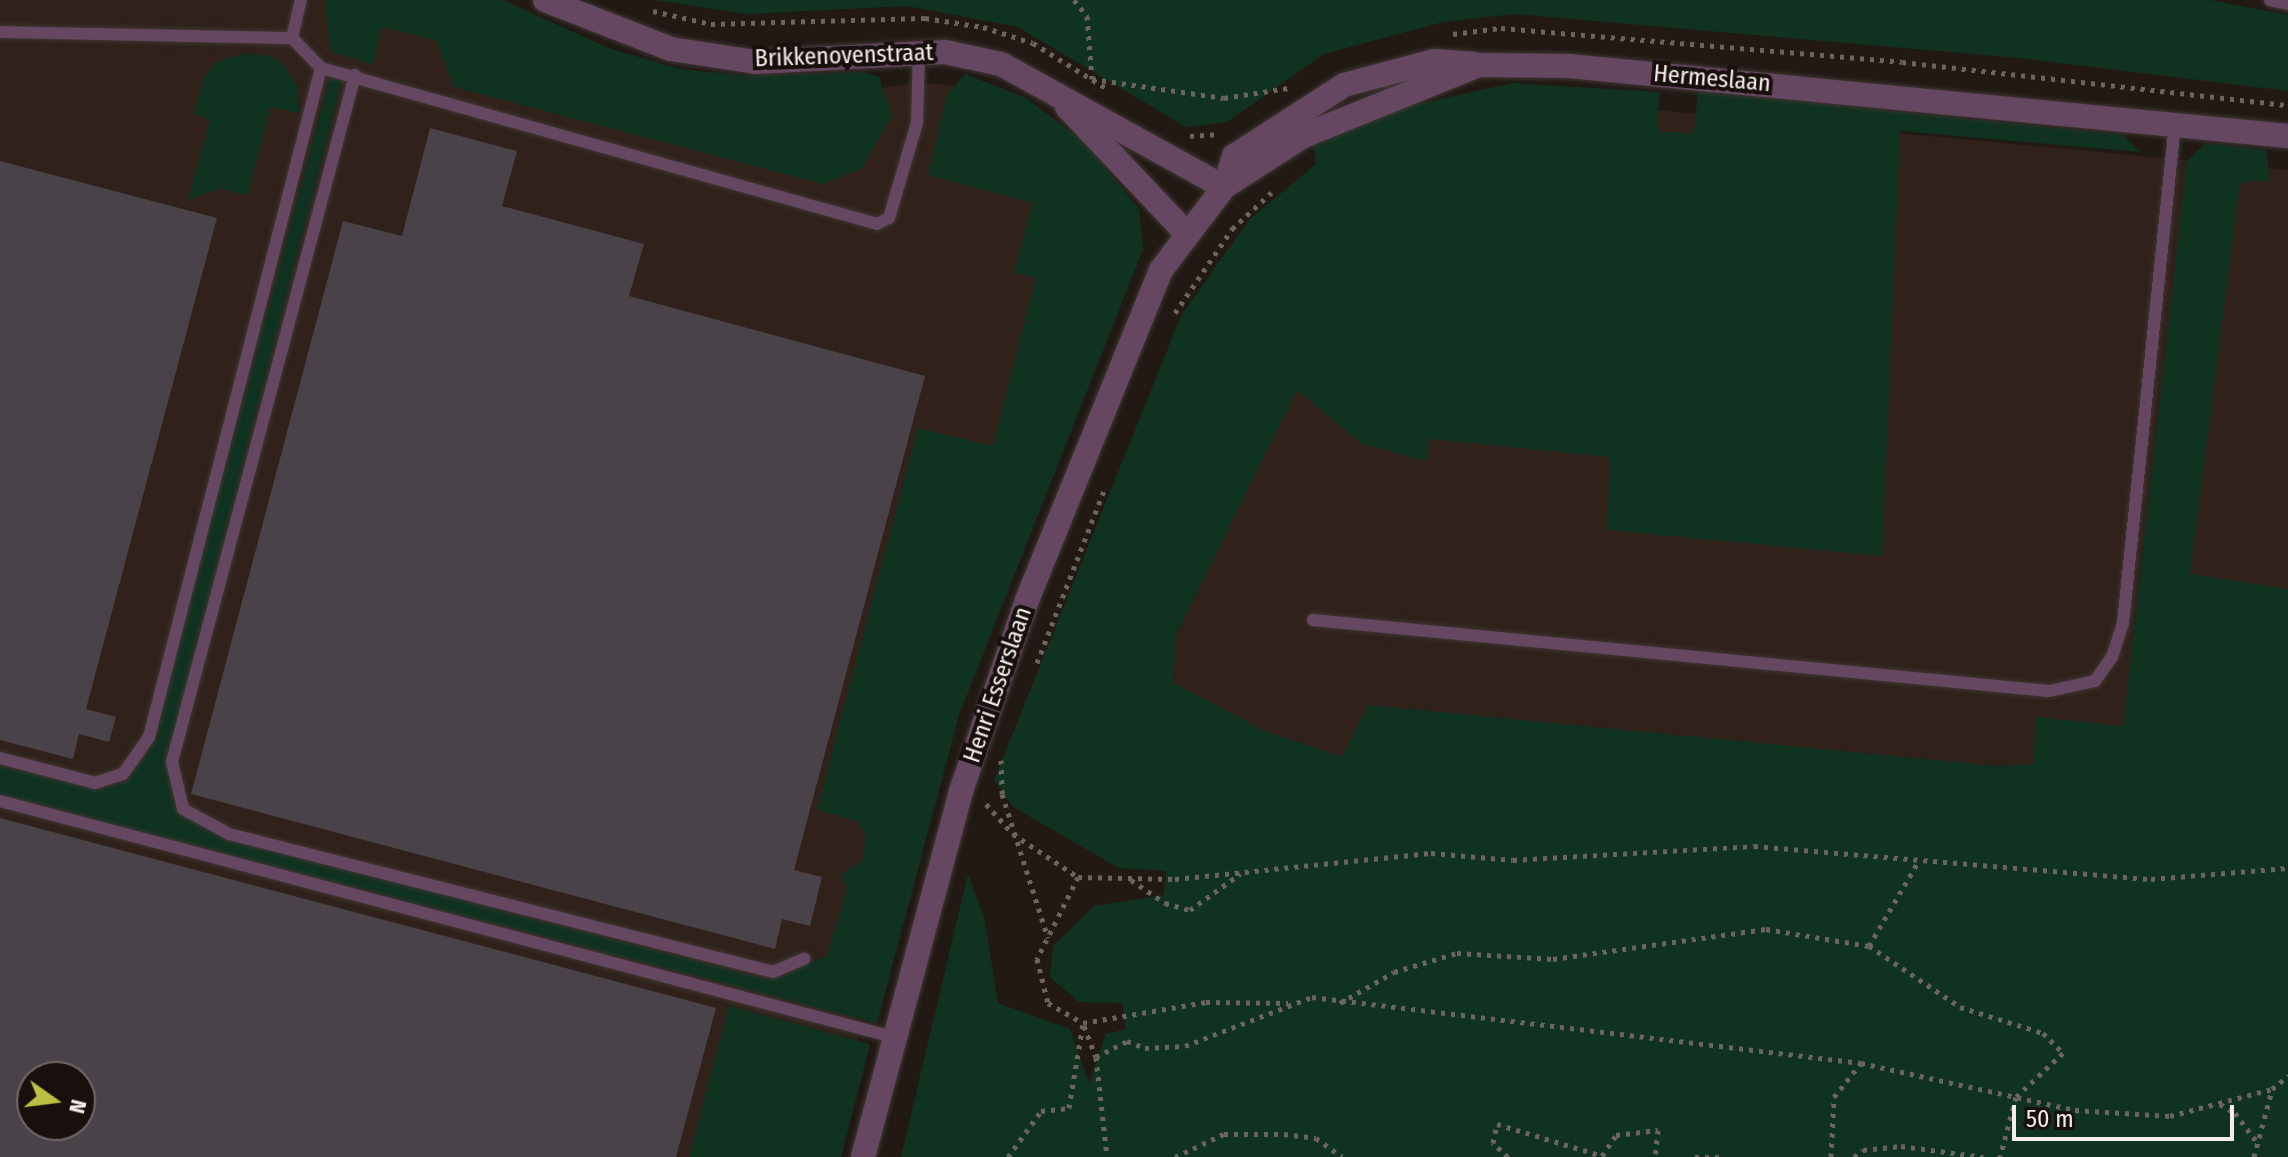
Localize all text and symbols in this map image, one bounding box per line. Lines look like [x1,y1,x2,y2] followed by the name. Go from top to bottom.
[754,38,934,74] street label: Brikkenovenstraat
[1652,60,1772,98] street label: Hermeslaan
[958,603,1038,767] street label: Henri Esserslaan
[16,1061,96,1141] north arrow
[2016,1089,2238,1139] scale bar
[63,1097,93,1116] text: N
[2026,1105,2074,1133] text: 50 m

